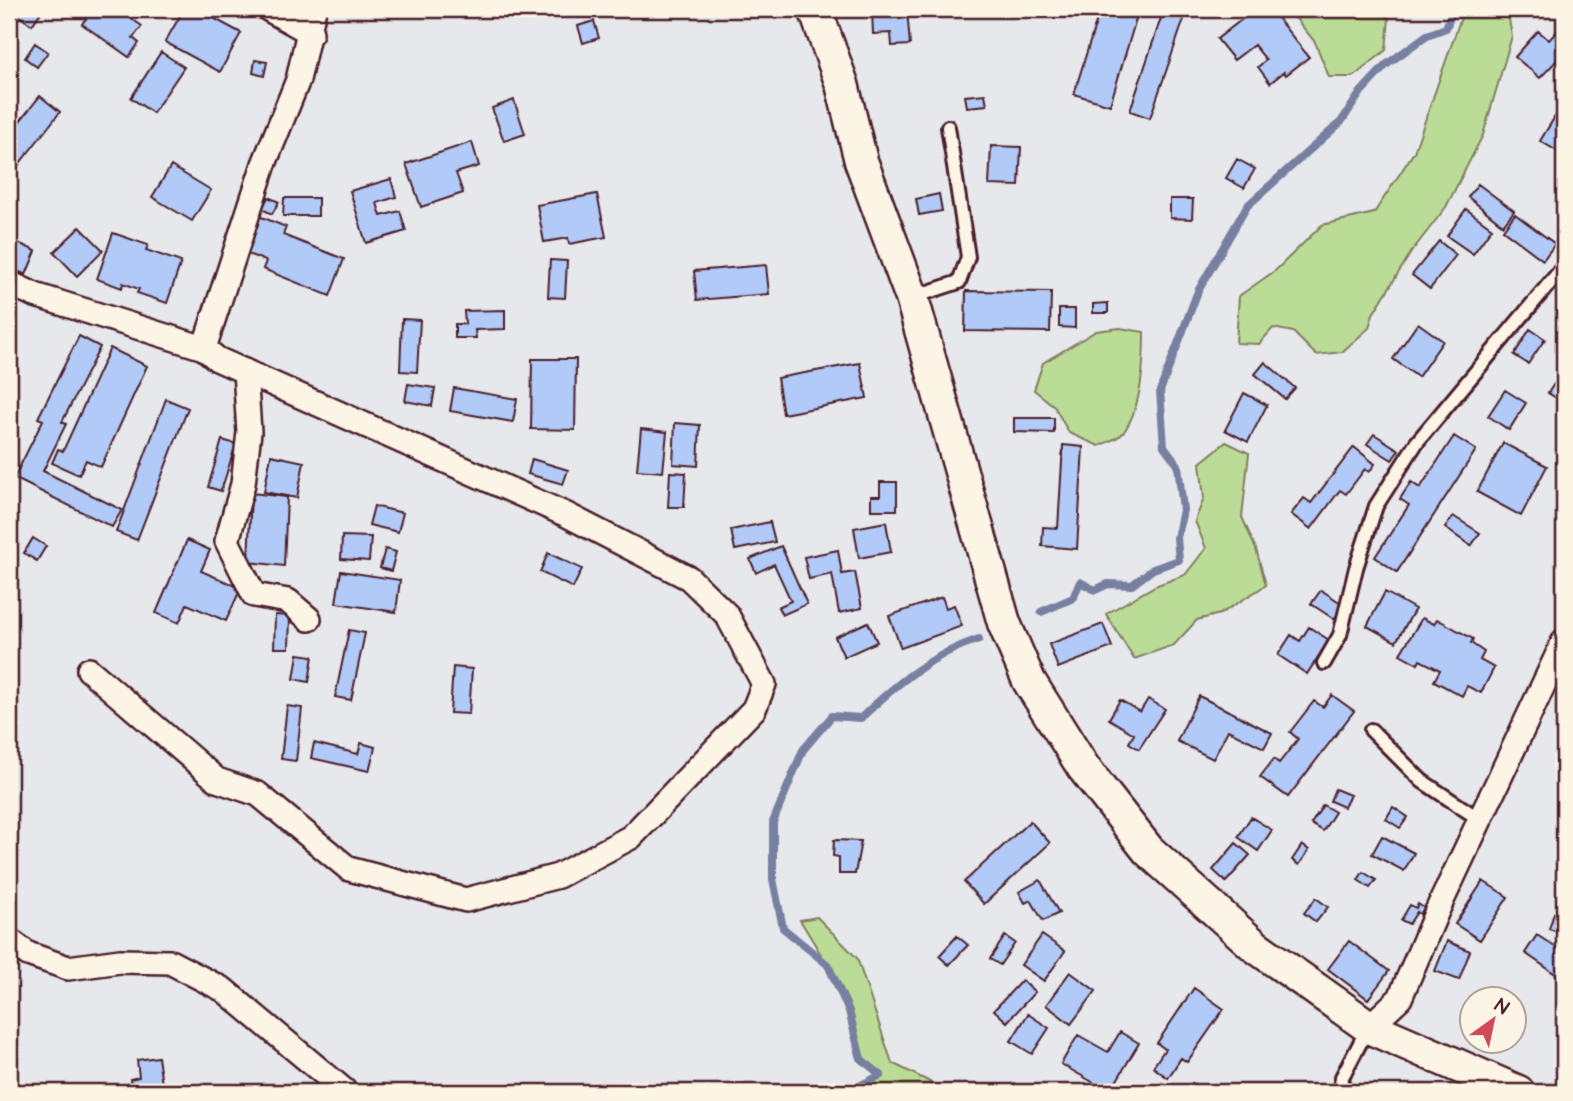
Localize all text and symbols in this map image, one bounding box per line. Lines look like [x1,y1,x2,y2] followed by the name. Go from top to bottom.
[1458,986,1528,1056] north arrow
[1489,992,1514,1022] text: N

